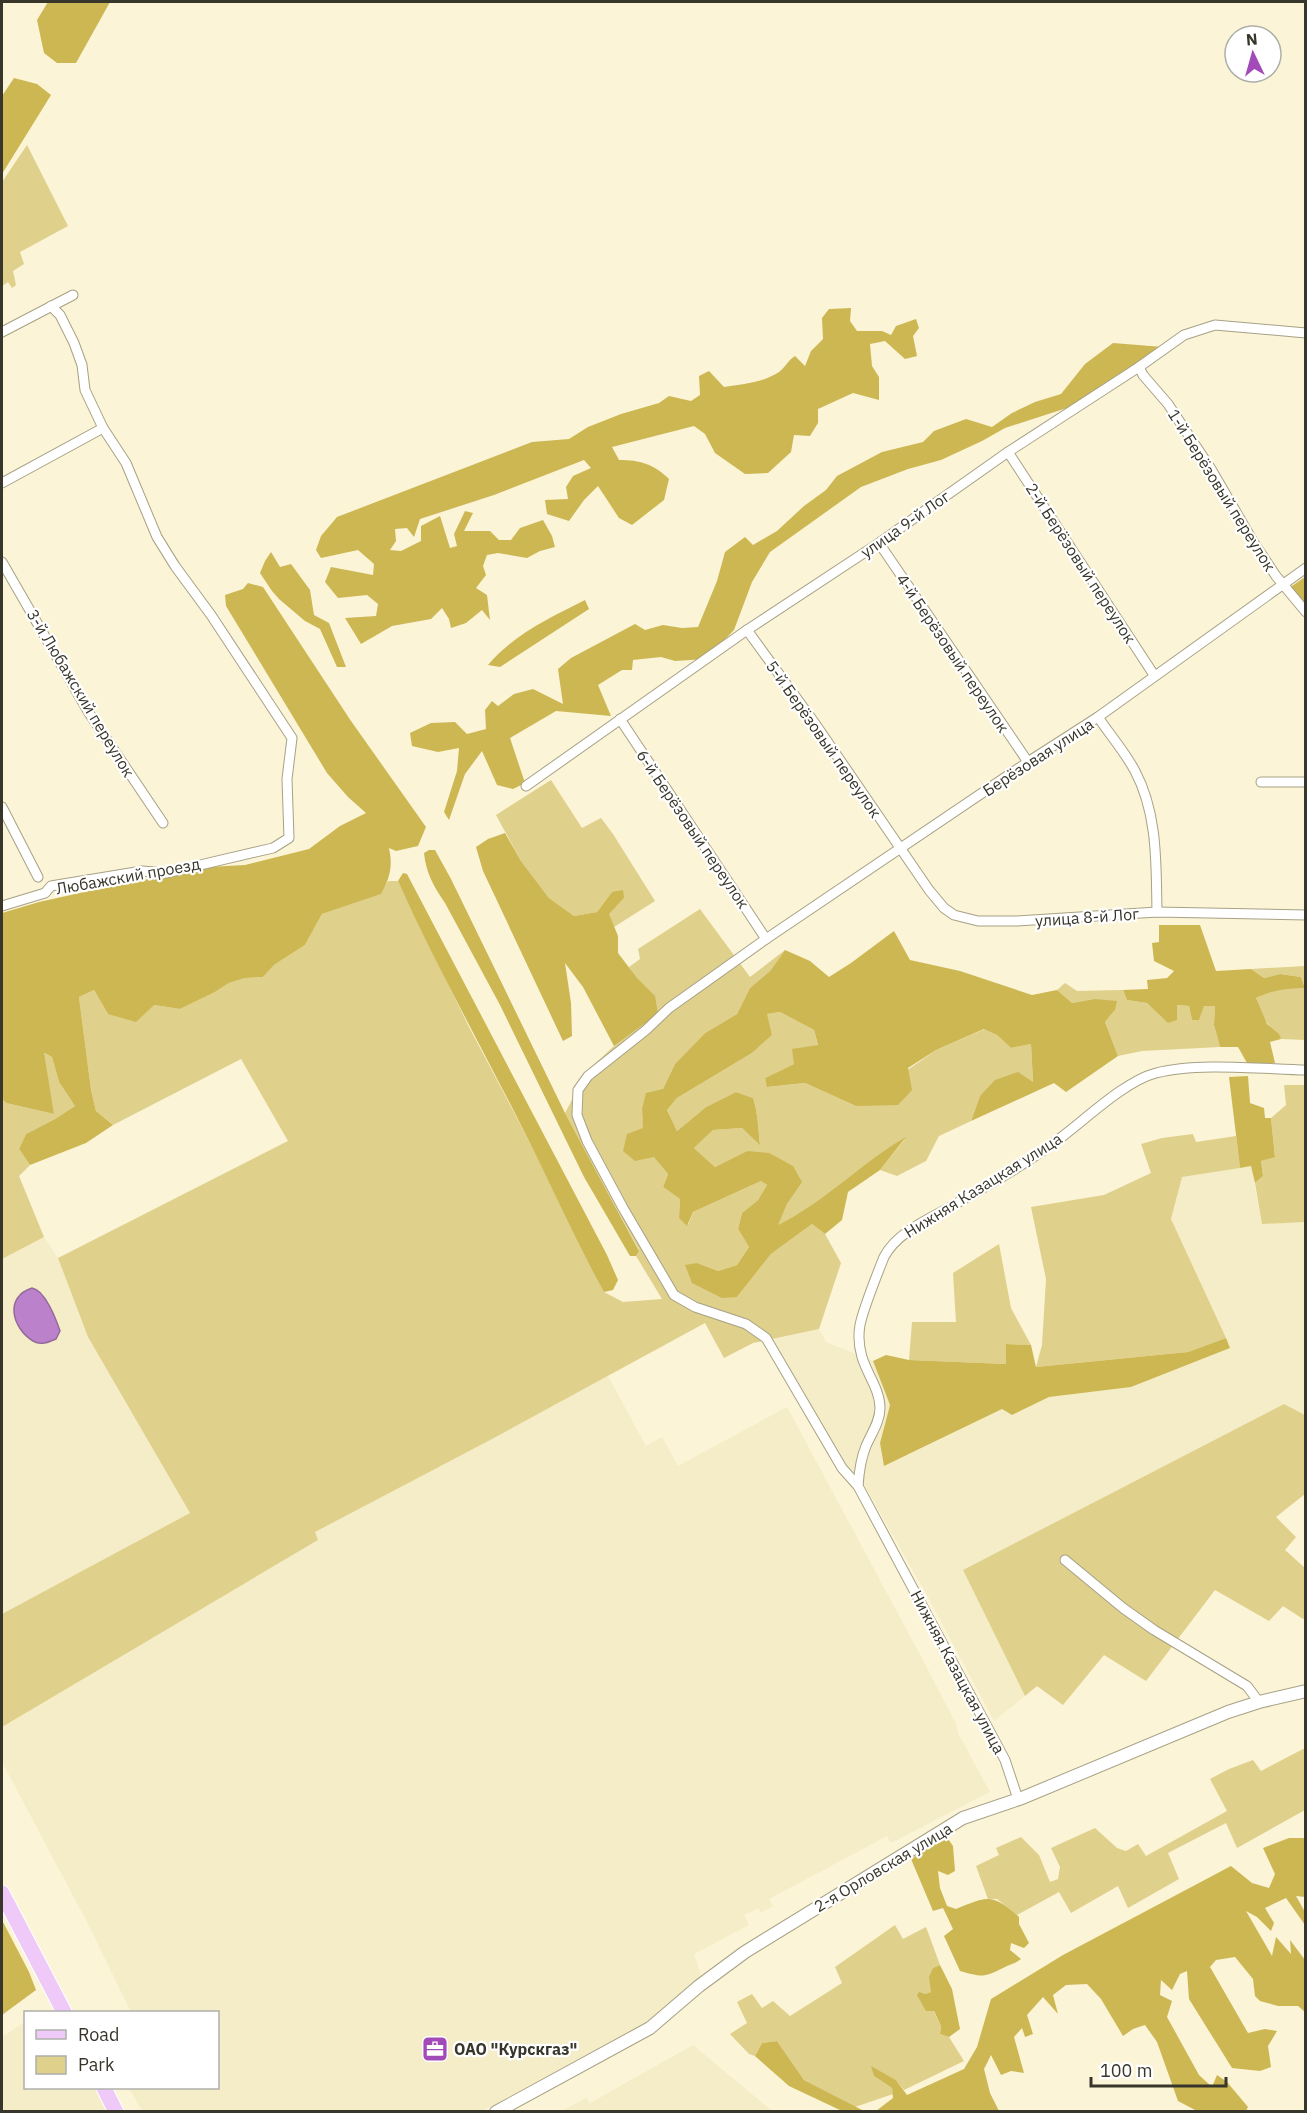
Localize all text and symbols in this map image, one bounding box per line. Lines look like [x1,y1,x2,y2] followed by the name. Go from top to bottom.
[1223,24,1283,84] north arrow
[1245,29,1258,50] text: N
[1164,405,1280,575] street label: 1-й Берёзовый переулок
[1022,479,1141,647] street label: 2-й Берёзовый переулок
[857,486,953,562] street label: улица 9-й Лог
[892,570,1014,736] street label: 4-й Берёзовый переулок
[23,605,139,781] street label: 3-й Любажский переулок
[762,657,886,822] street label: 5-й Берёзовый переулок
[979,713,1098,800] street label: Берёзовая улица
[632,746,754,912] street label: 6-й Берёзовый переулок
[54,853,202,899] street label: Любажский проезд
[1034,903,1140,931] street label: улица 8-й Лог
[900,1128,1066,1242] street label: Нижняя Казацкая улица
[906,1587,1010,1758] street label: Нижняя Казацкая улица
[810,1818,956,1916] street label: 2-я Орловская улица
[24,2011,219,2089] legend
[78,2023,119,2046] text: Road
[420,2034,450,2064] office icon: ОАО "Курскгаз"
[454,2039,577,2059] place label: ОАО "Курскгаз"
[1091,2050,1226,2088] scale bar
[78,2053,115,2076] text: Park
[1100,2059,1152,2082] text: 100 m

